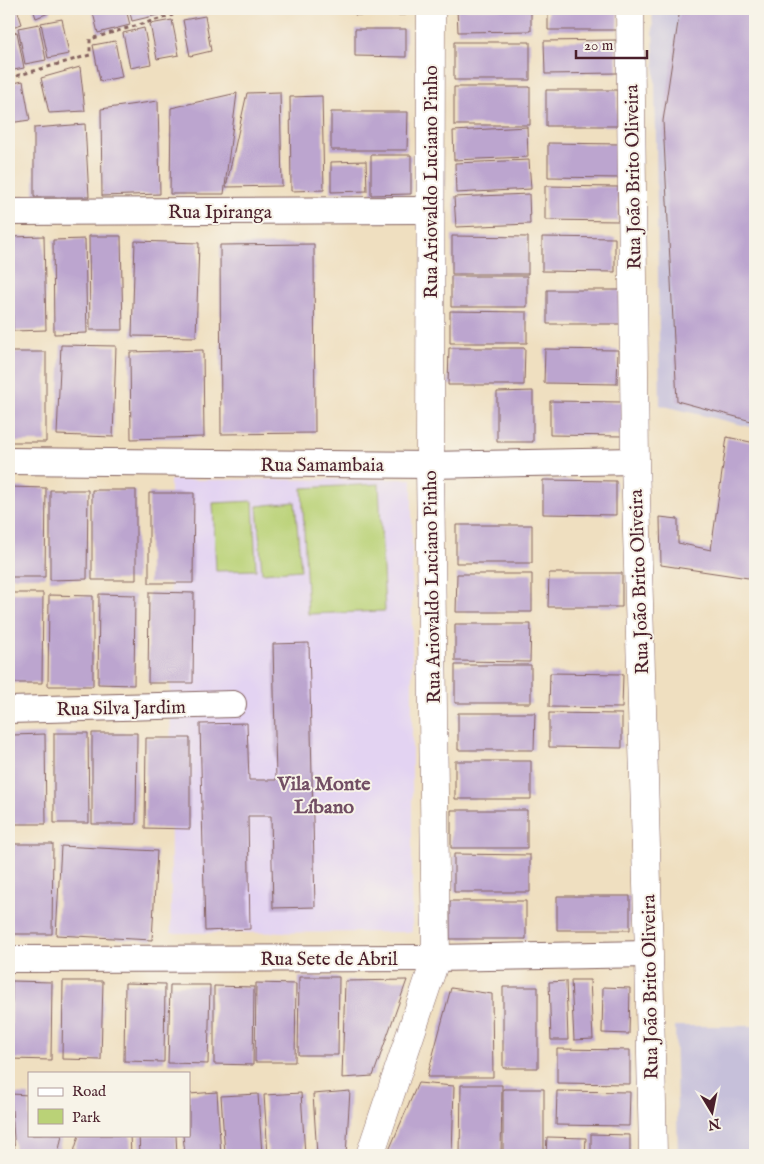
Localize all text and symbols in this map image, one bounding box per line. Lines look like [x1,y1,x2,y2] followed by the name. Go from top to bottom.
[576,28,648,60] scale bar
[584,36,614,55] text: 20 m
[420,65,444,299] street label: Rua Ariovaldo Luciano Pinho
[620,83,648,270] street label: Rua João Brito Oliveira
[168,201,273,225] street label: Rua Ipiranga
[260,454,385,478] street label: Rua Samambaia
[419,470,447,704] street label: Rua Ariovaldo Luciano Pinho
[625,488,655,675] street label: Rua João Brito Oliveira
[56,696,186,722] street label: Rua Silva Jardim
[277,772,371,820] district label: Vila Monte Líbano
[637,893,665,1080] street label: Rua João Brito Oliveira
[260,948,399,972] street label: Rua Sete de Abril
[28,1072,190,1136] legend
[72,1082,107,1101] text: Road
[686,1086,736,1136] north arrow
[72,1108,102,1127] text: Park
[707,1114,723,1134] text: N

